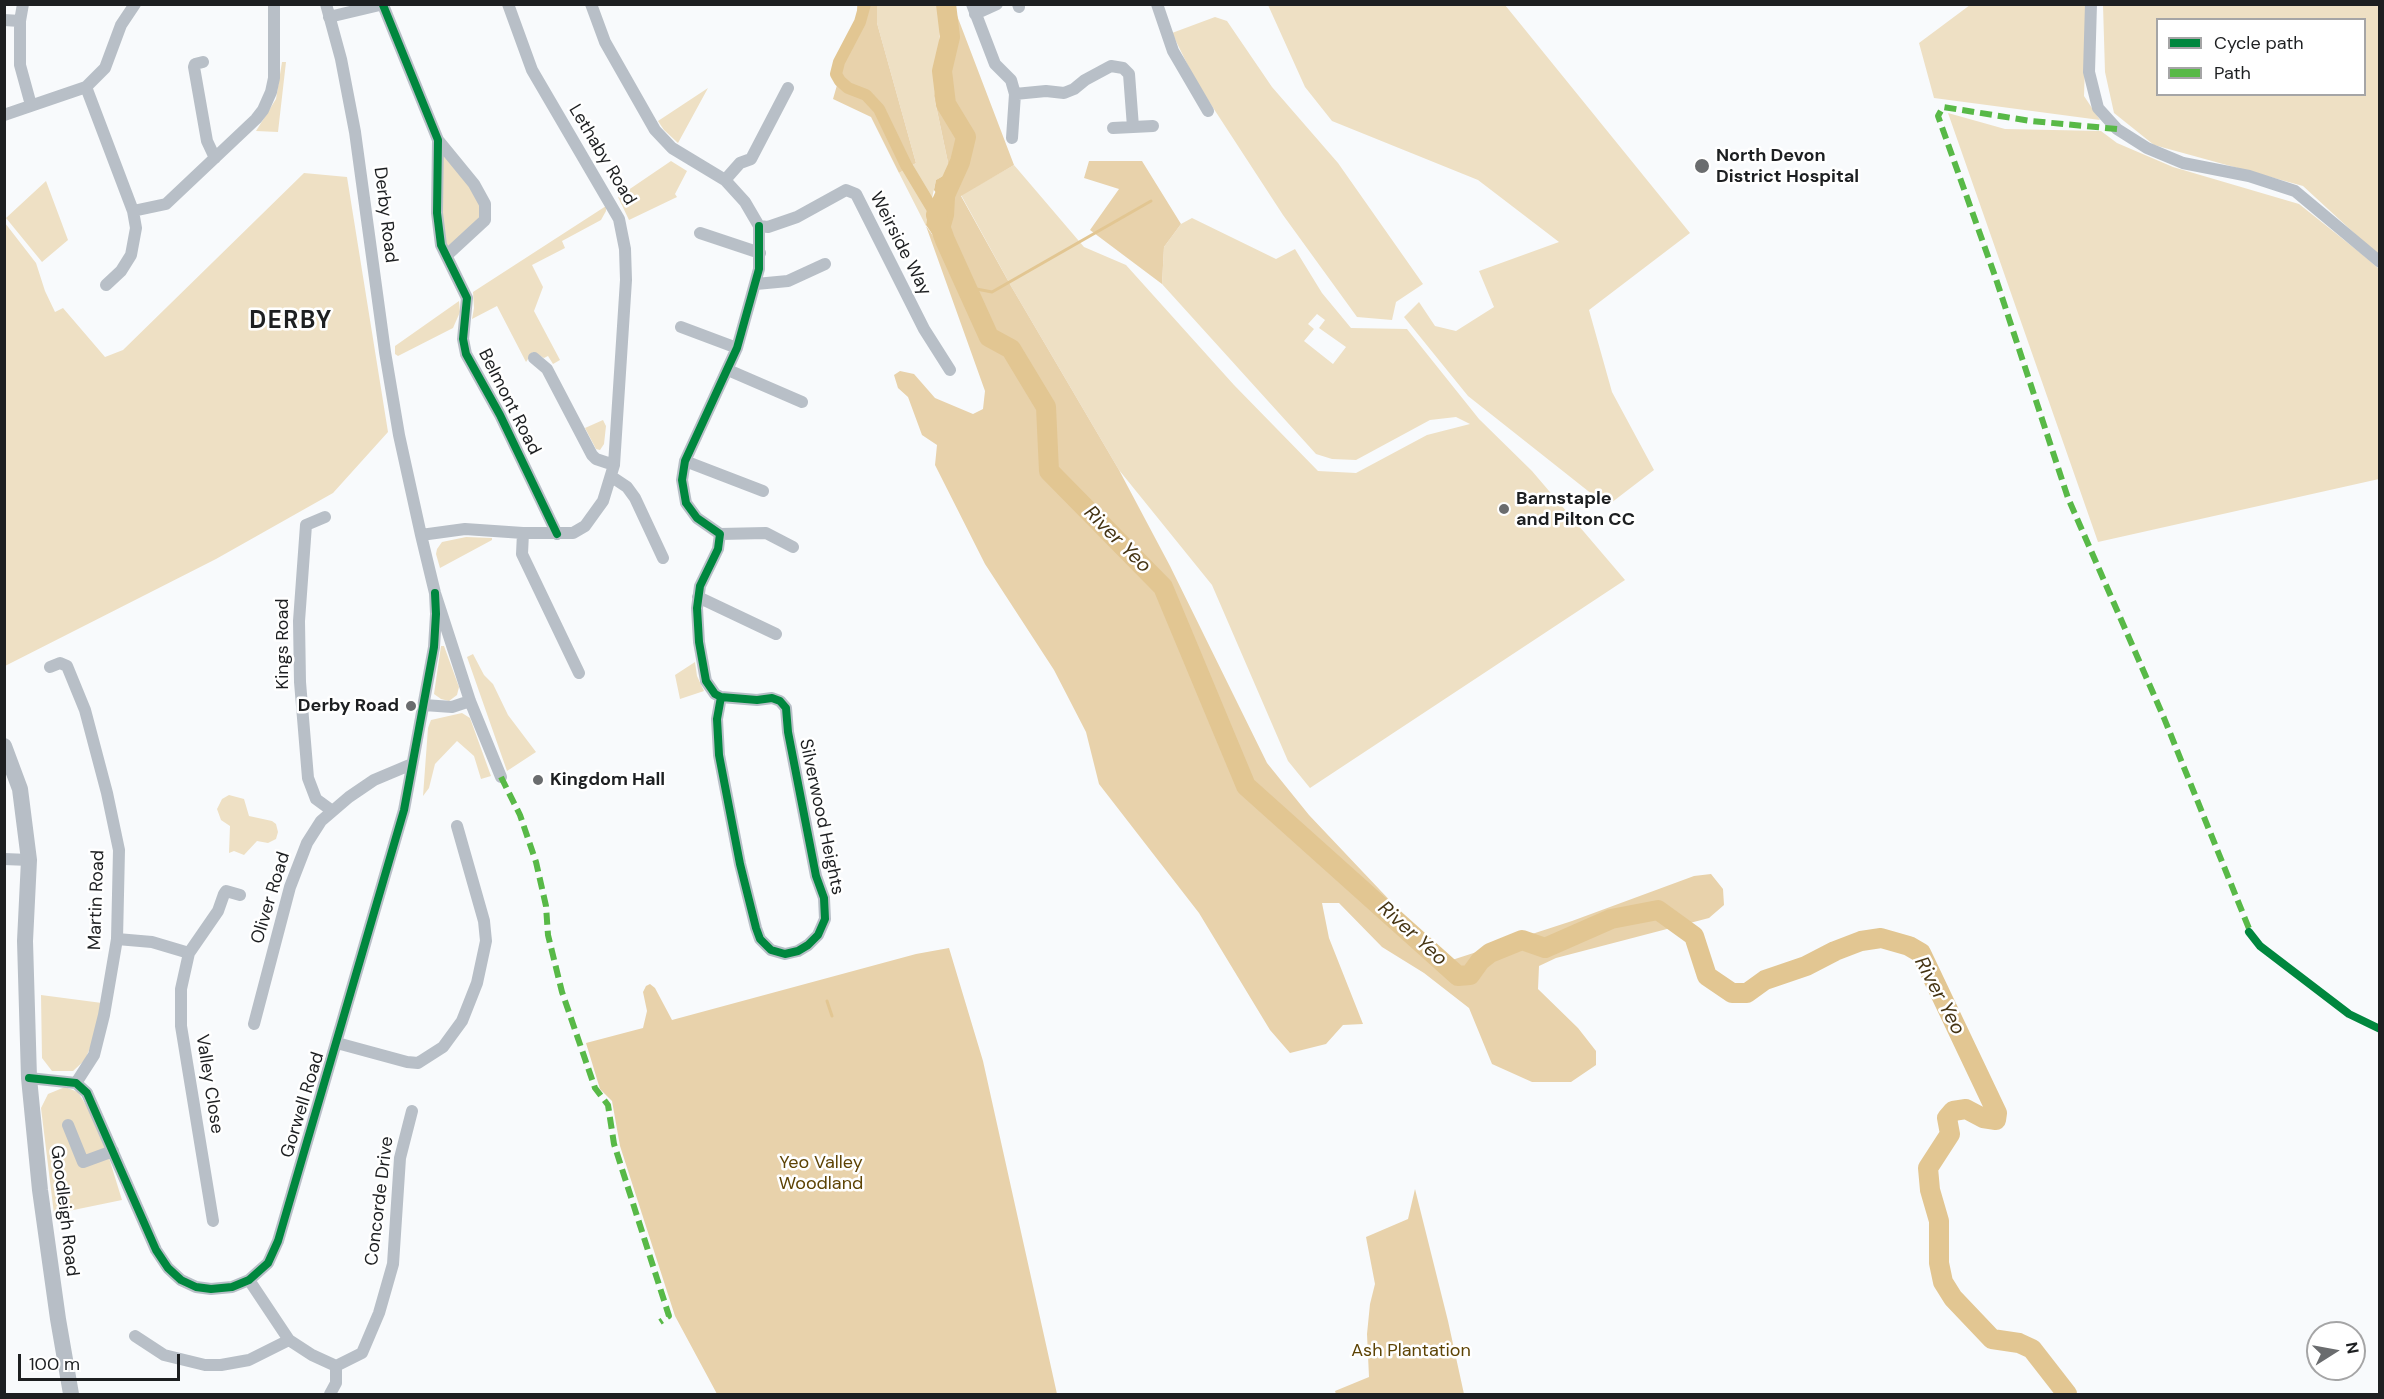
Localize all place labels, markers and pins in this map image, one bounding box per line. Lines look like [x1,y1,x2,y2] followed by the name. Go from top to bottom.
[1716,145,1859,188] place label: North Devon District Hospital
[1693,157,1711,175] marker: North Devon District Hospital
[1516,488,1635,530] place label: Barnstaple and Pilton CC
[1497,502,1511,516] marker: Barnstaple and Pilton CC
[298,695,399,717] place label: Derby Road
[404,699,418,713] marker: Derby Road
[550,769,665,791] place label: Kingdom Hall
[531,773,545,787] marker: Kingdom Hall

